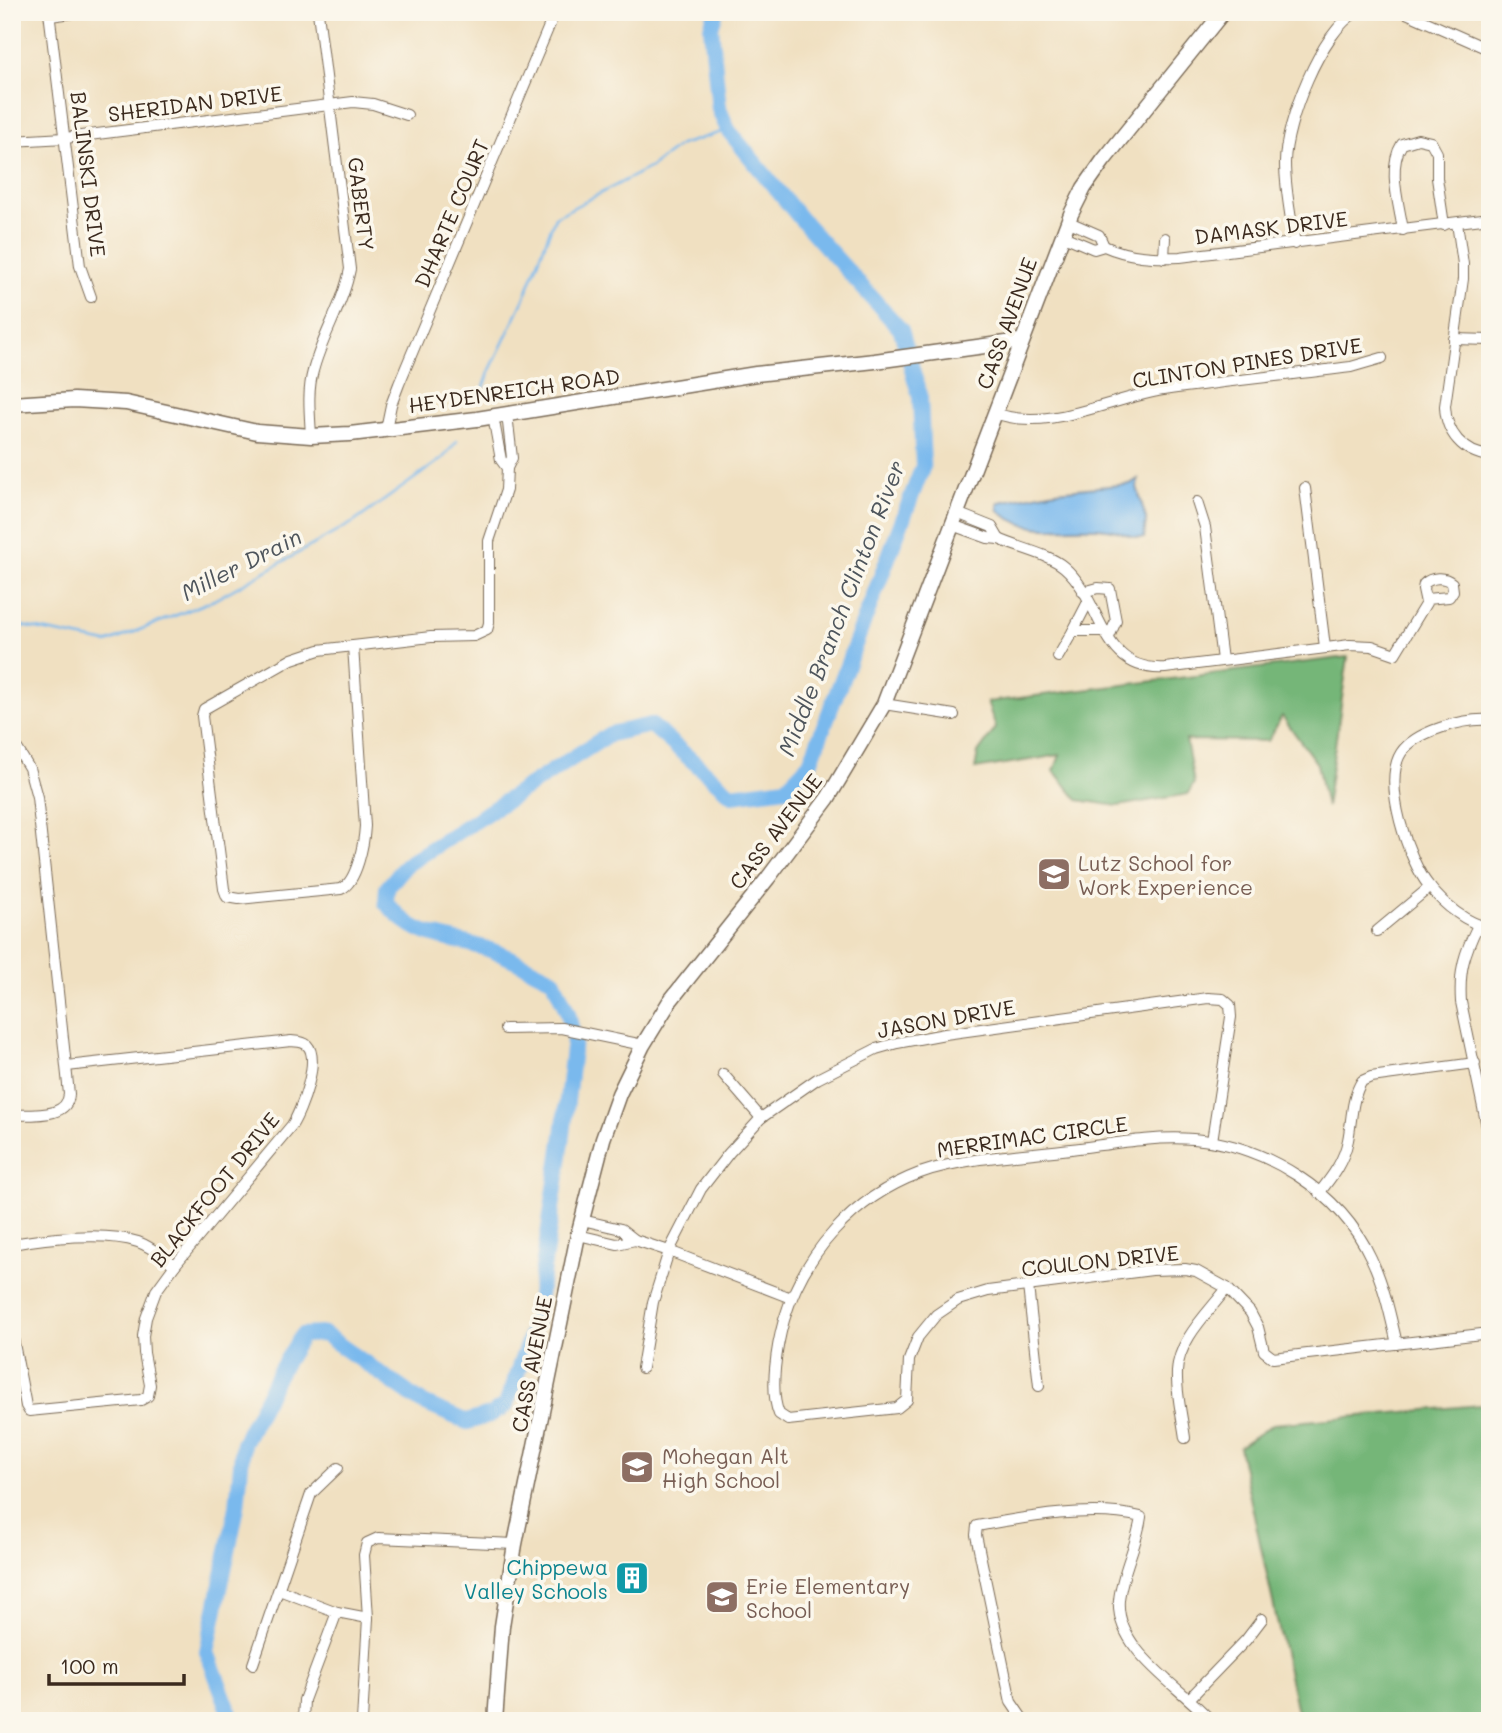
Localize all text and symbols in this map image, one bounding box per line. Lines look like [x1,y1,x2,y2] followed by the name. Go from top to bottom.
[106,79,284,127] street label: SHERIDAN DRIVE
[65,90,113,258] street label: BALINSKI DRIVE
[408,135,494,291] street label: DHARTE COURT
[343,156,381,252] street label: GABERTY
[1193,204,1349,250] street label: DAMASK DRIVE
[970,253,1042,393] street label: CASS AVENUE
[1130,331,1364,393] street label: CLINTON PINES DRIVE
[407,362,621,418] street label: HEYDENREICH ROAD
[771,456,911,760] water label: Middle Branch Clinton River
[176,521,306,607] water label: Miller Drain
[723,768,827,894] street label: CASS AVENUE
[1078,849,1253,900] place label: Lutz School for Work Experience
[1035,855,1073,893] school or university icon: Lutz School for Work Experience
[875,993,1017,1043] street label: JASON DRIVE
[143,1106,285,1272] street label: BLACKFOOT DRIVE
[935,1109,1129,1163] street label: MERRIMAC CIRCLE
[1020,1238,1180,1282] street label: COULON DRIVE
[505,1294,557,1434] street label: CASS AVENUE
[662,1442,789,1493] place label: Mohegan Alt High School
[618,1448,656,1486] school or university icon: Mohegan Alt High School
[464,1553,608,1604] place label: Chippewa Valley Schools
[613,1559,651,1597] building icon: Chippewa Valley Schools
[746,1572,910,1623] place label: Erie Elementary School
[703,1578,741,1616] school or university icon: Erie Elementary School
[49,1642,184,1686] scale bar
[60,1652,119,1679] text: 100 m

